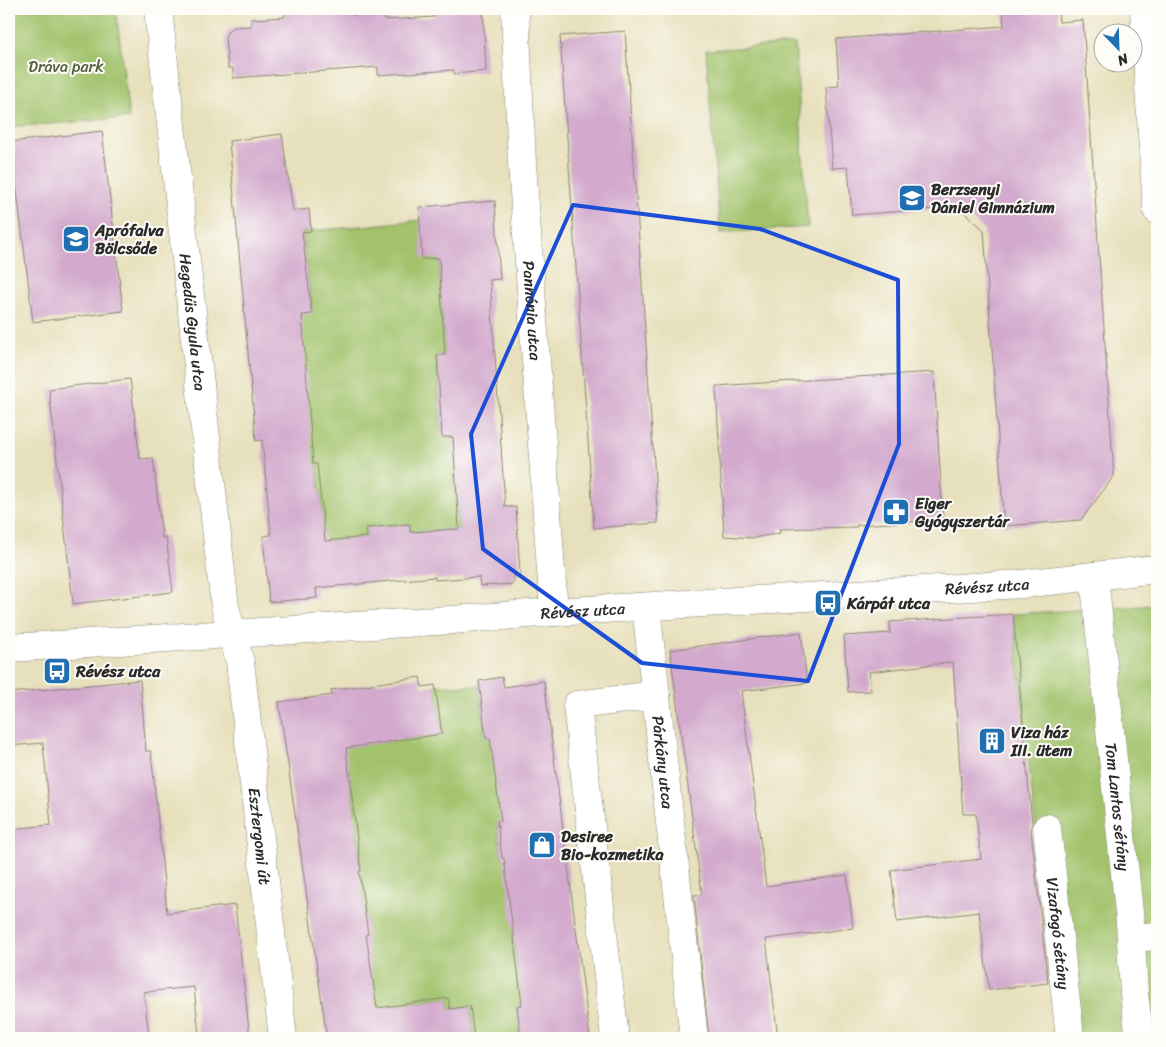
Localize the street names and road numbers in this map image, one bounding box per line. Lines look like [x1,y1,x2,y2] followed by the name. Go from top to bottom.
[170,252,215,392] street label: Hegedűs Gyula utca
[514,260,550,362] street label: Pannónia utca
[944,569,1032,604] street label: Révész utca
[540,594,627,628] street label: Révész utca
[643,714,682,811] street label: Párkány utca
[1096,741,1139,873] street label: Tom Lantos sétány
[239,786,279,886] street label: Esztergomi út
[1038,876,1079,992] street label: Vizafogó sétány

